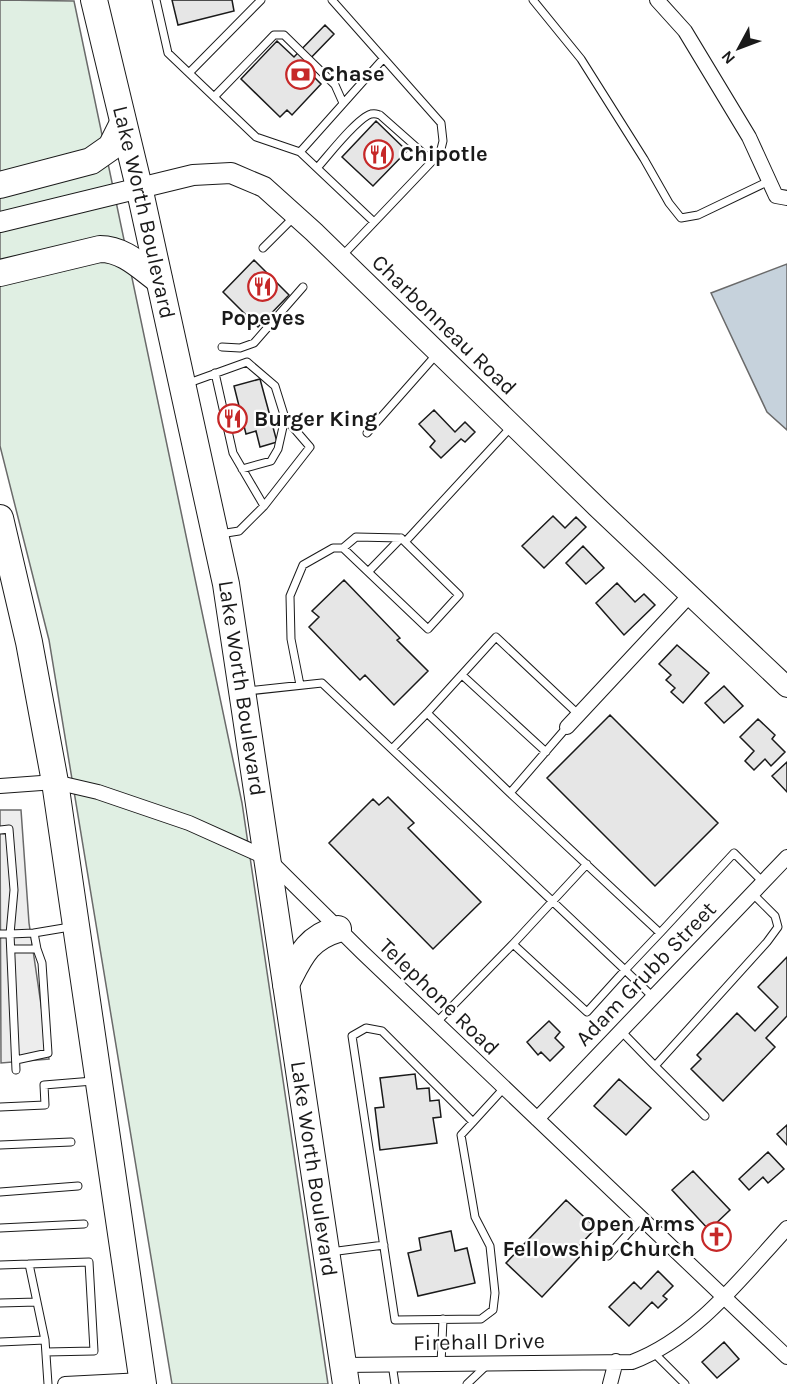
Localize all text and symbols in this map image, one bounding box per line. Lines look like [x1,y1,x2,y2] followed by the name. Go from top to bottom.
[709,18,769,78] north arrow
[717,47,739,68] text: N
[284,58,316,90] bank icon: Chase
[321,61,385,87] place label: Chase
[107,103,181,321] street label: Lake Worth Boulevard
[363,138,395,170] restaurant icon: Chipotle
[400,141,488,167] place label: Chipotle
[366,249,522,401] street label: Charbonneau Road
[247,270,279,302] restaurant icon: Popeyes
[221,305,305,331] place label: Popeyes
[217,403,249,435] restaurant icon: Burger King
[254,406,377,432] place label: Burger King
[213,578,271,798] street label: Lake Worth Boulevard
[570,896,722,1052] street label: Adam Grubb Street
[374,933,504,1061] street label: Telephone Road
[285,1059,343,1278] street label: Lake Worth Boulevard
[503,1211,695,1262] place label: Open Arms Fellowship Church
[700,1221,732,1253] church icon: Open Arms Fellowship Church
[413,1328,545,1356] street label: Firehall Drive

